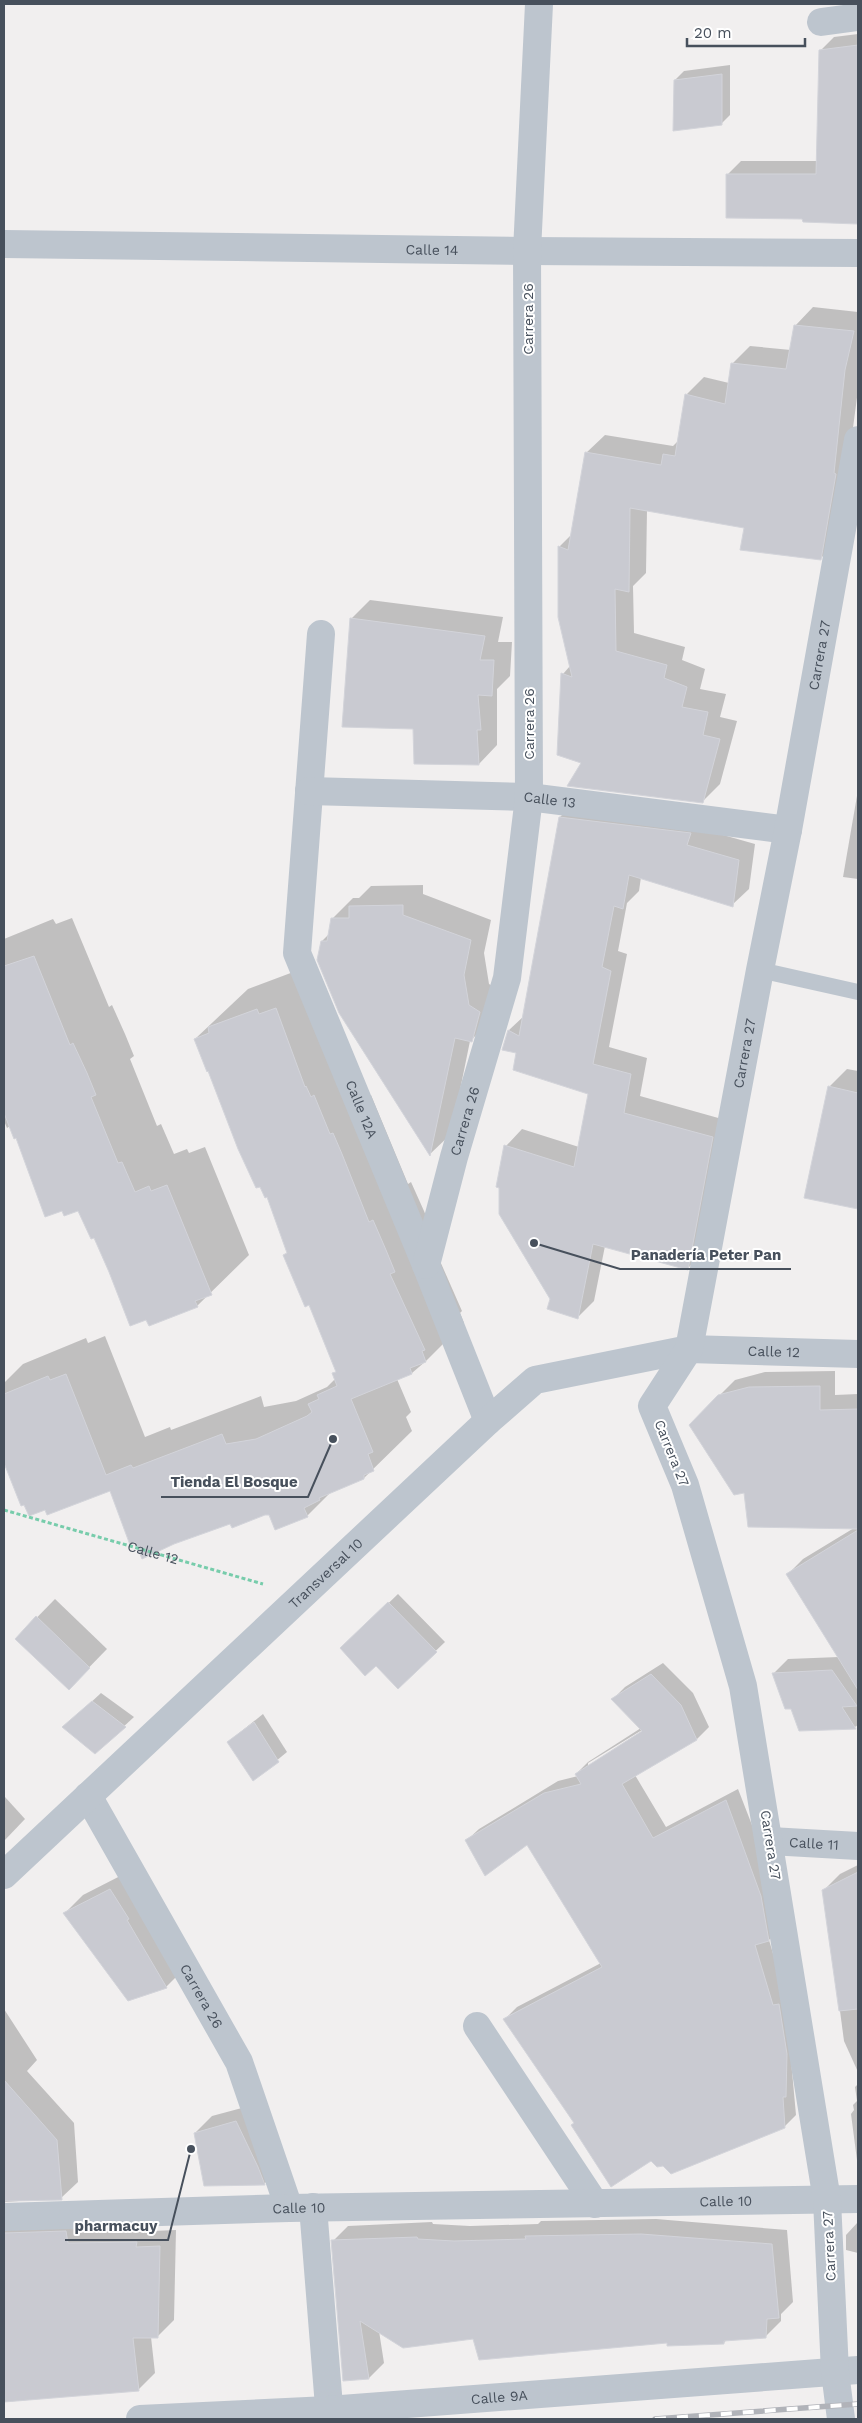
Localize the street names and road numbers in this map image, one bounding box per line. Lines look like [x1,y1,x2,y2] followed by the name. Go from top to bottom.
[405,241,458,258] street label: Calle 14
[520,283,536,355] street label: Carrera 26
[805,619,833,691] street label: Carrera 27
[521,688,537,760] street label: Carrera 26
[524,789,577,811] street label: Calle 13
[730,1017,759,1089] street label: Carrera 27
[342,1078,381,1141] street label: Calle 12A
[447,1085,482,1158] street label: Carrera 26
[747,1343,800,1360] street label: Calle 12
[651,1417,693,1489] street label: Carrera 27
[285,1535,366,1612] street label: Transversal 10
[126,1538,180,1567] street label: Calle 12
[758,1809,784,1881] street label: Carrera 27
[789,1834,839,1853] street label: Calle 11
[177,1961,226,2031] street label: Carrera 26
[699,2193,752,2210] street label: Calle 10
[272,2199,325,2217] street label: Calle 10
[819,2210,839,2282] street label: Carrera 27
[470,2387,528,2407] street label: Calle 9A

